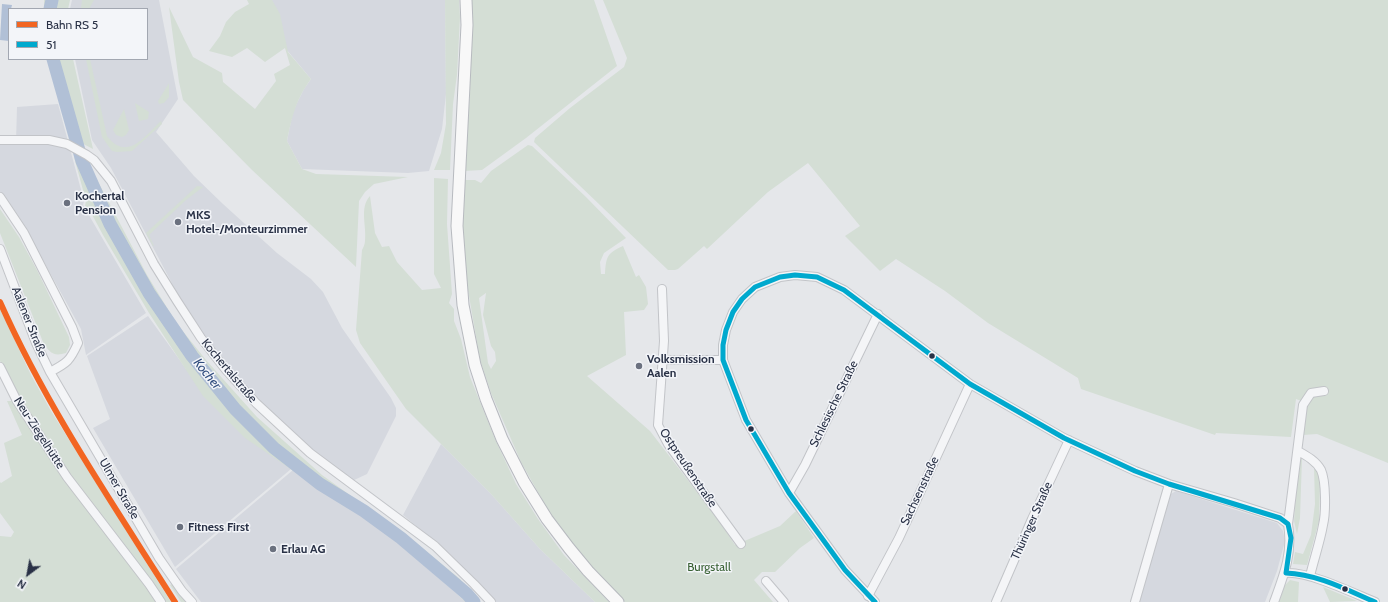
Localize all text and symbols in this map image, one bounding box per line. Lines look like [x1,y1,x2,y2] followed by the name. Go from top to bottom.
[8,8,148,60] legend
[46,17,98,32] text: Bahn RS 5
[46,37,56,52] text: 51
[75,189,124,217] place label: Kochertal Pension
[62,198,72,208] marker: Kochertal Pension
[186,208,308,236] place label: MKS Hotel-/Monteurzimmer
[173,217,183,227] marker: MKS Hotel-/Monteurzimmer
[8,285,50,359] street label: Aalener Straße
[198,336,260,406] street label: Kochertalstraße
[927,351,937,361] unlabelled marker
[647,352,715,380] place label: Volksmission Aalen
[190,355,224,393] water label: Kocher
[807,358,861,450] street label: Schlesische Straße
[634,361,644,371] marker: Volksmission Aalen
[10,394,68,472] street label: Neu-Ziegelhütte
[746,424,756,434] unlabelled marker
[656,426,720,510] street label: Ostpreußenstraße
[898,454,942,528] street label: Sachsenstraße
[96,456,142,522] street label: Ulmer Straße
[1008,480,1056,562] street label: Thüringer Straße
[188,520,249,534] place label: Fitness First
[175,522,185,532] marker: Fitness First
[281,542,325,556] place label: Erlau AG
[268,544,278,554] marker: Erlau AG
[8,554,48,594] north arrow
[687,560,731,574] park label: Burgstall
[15,576,29,592] text: N
[1340,584,1350,594] unlabelled marker

